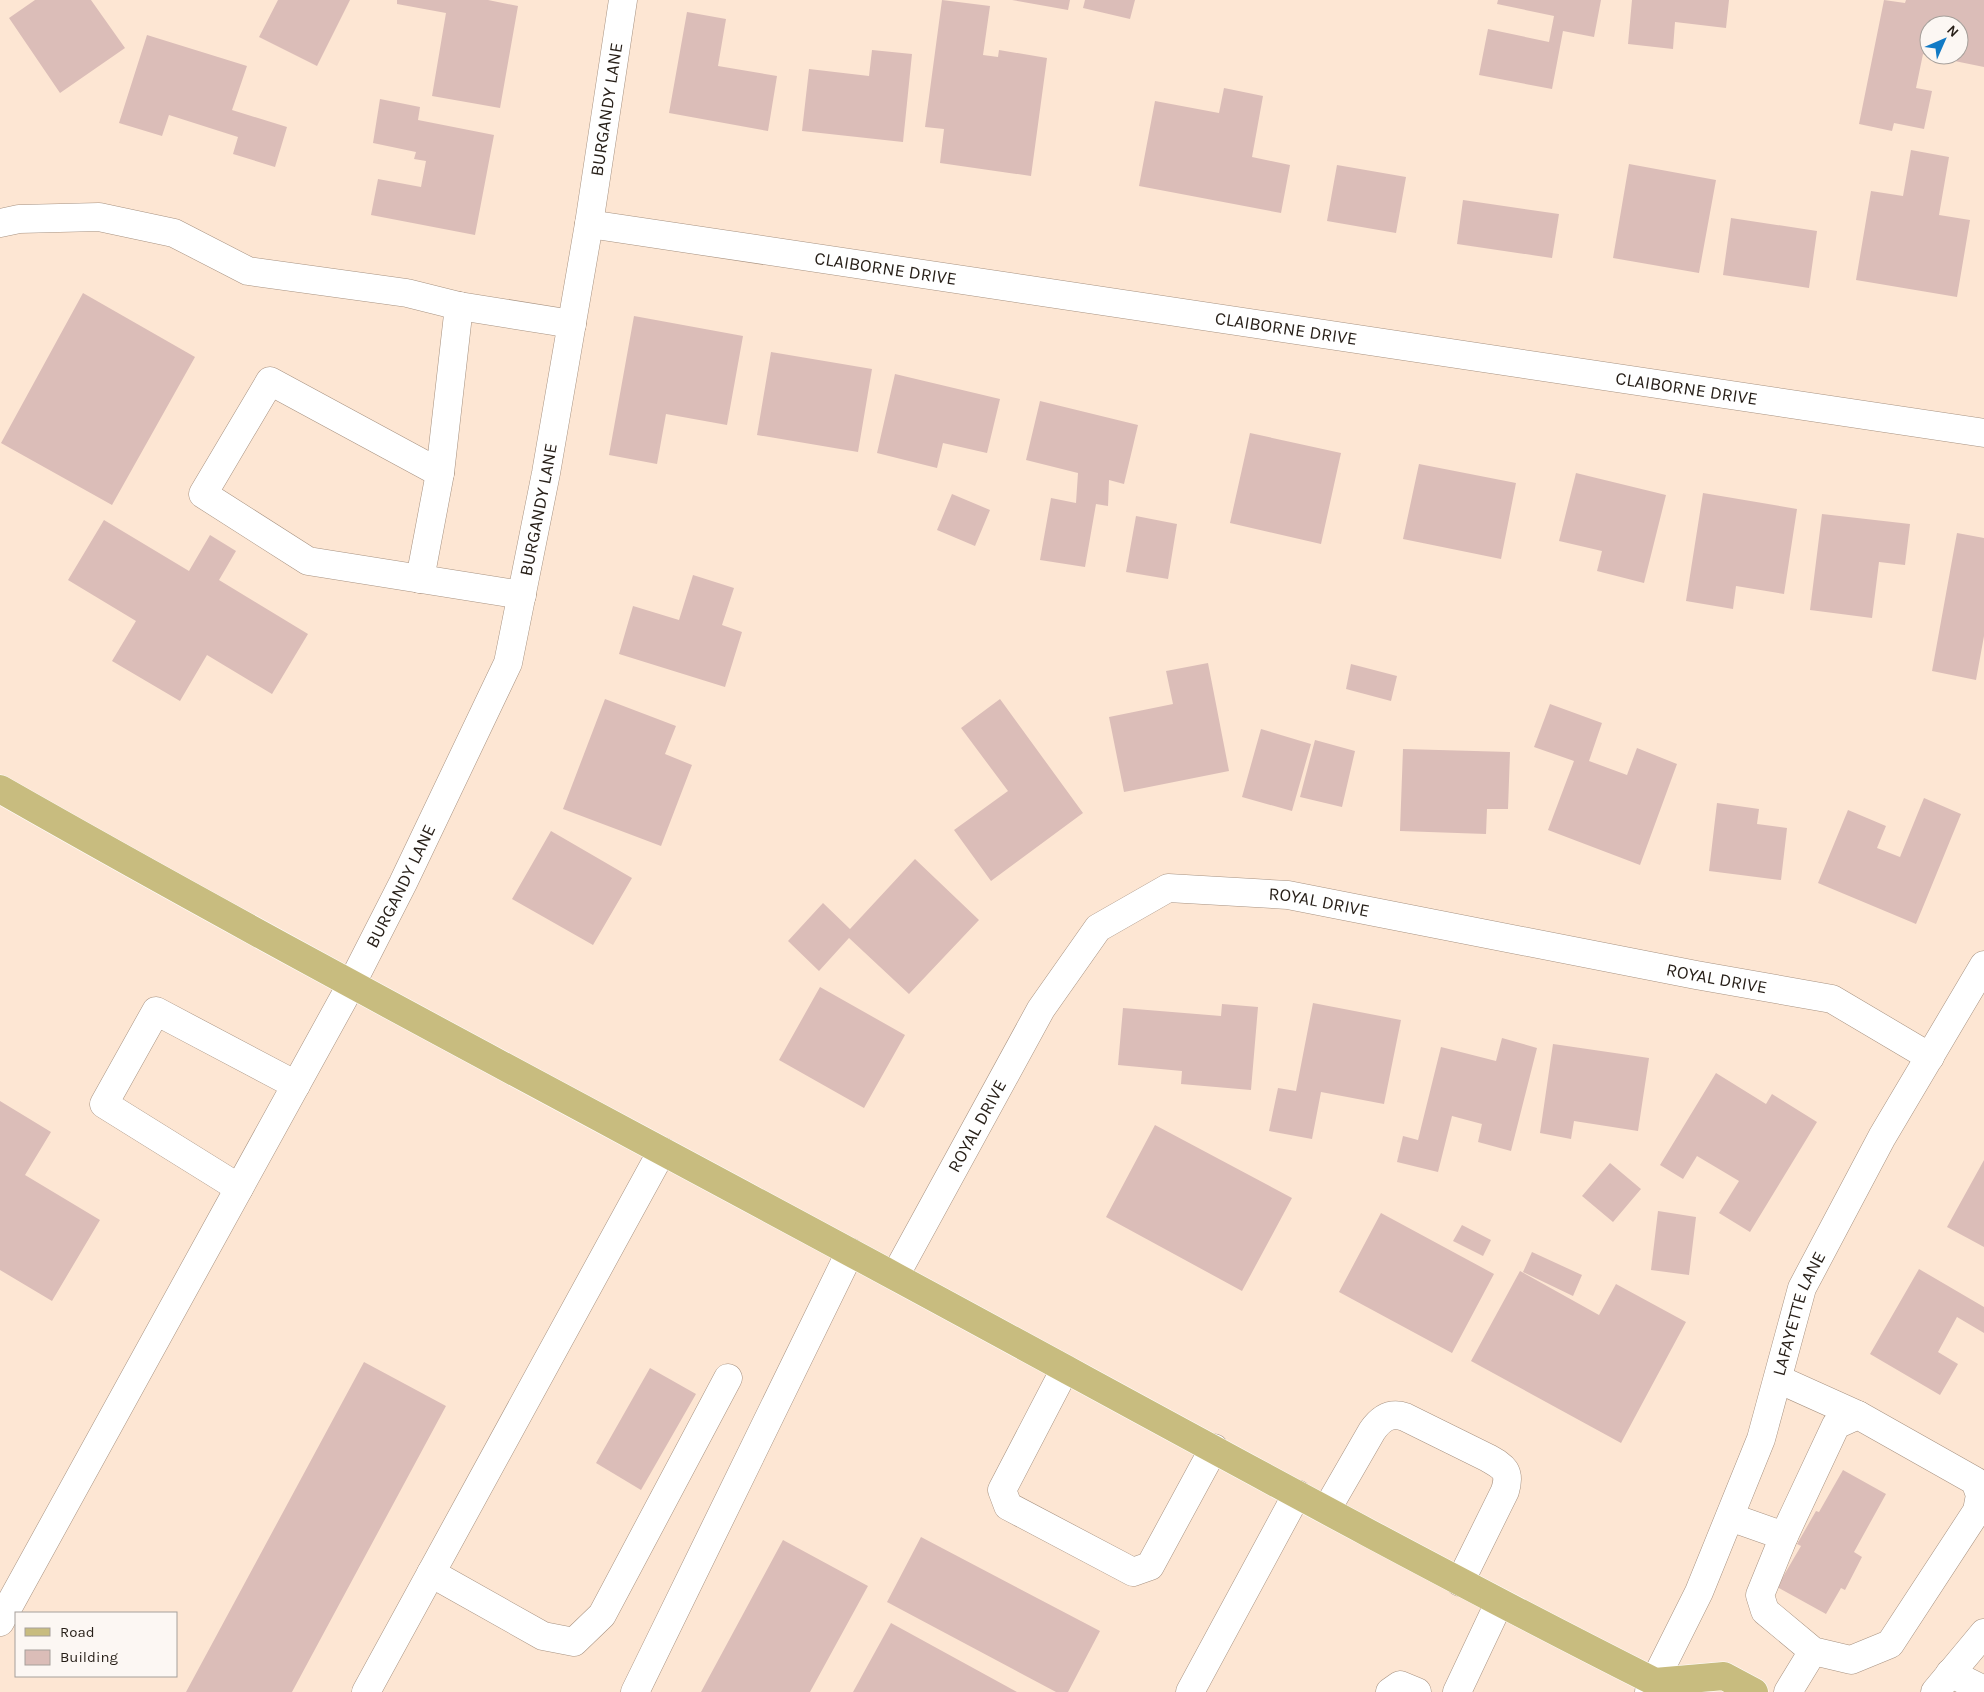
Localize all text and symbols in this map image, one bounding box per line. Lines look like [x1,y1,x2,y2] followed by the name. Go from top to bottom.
[1919,15,1969,65] north arrow
[1943,22,1962,41] text: N
[585,41,627,178] street label: BURGANDY LANE
[813,247,958,290] street label: CLAIBORNE DRIVE
[1214,307,1359,350] street label: CLAIBORNE DRIVE
[1614,367,1759,410] street label: CLAIBORNE DRIVE
[515,441,562,578] street label: BURGANDY LANE
[361,821,440,952] street label: BURGANDY LANE
[1268,883,1372,922] street label: ROYAL DRIVE
[1664,958,1769,998] street label: ROYAL DRIVE
[943,1076,1011,1176] street label: ROYAL DRIVE
[1768,1248,1830,1378] street label: LAFAYETTE LANE
[15,1612,178,1677] legend
[60,1623,95,1641] text: Road
[60,1648,118,1666] text: Building

